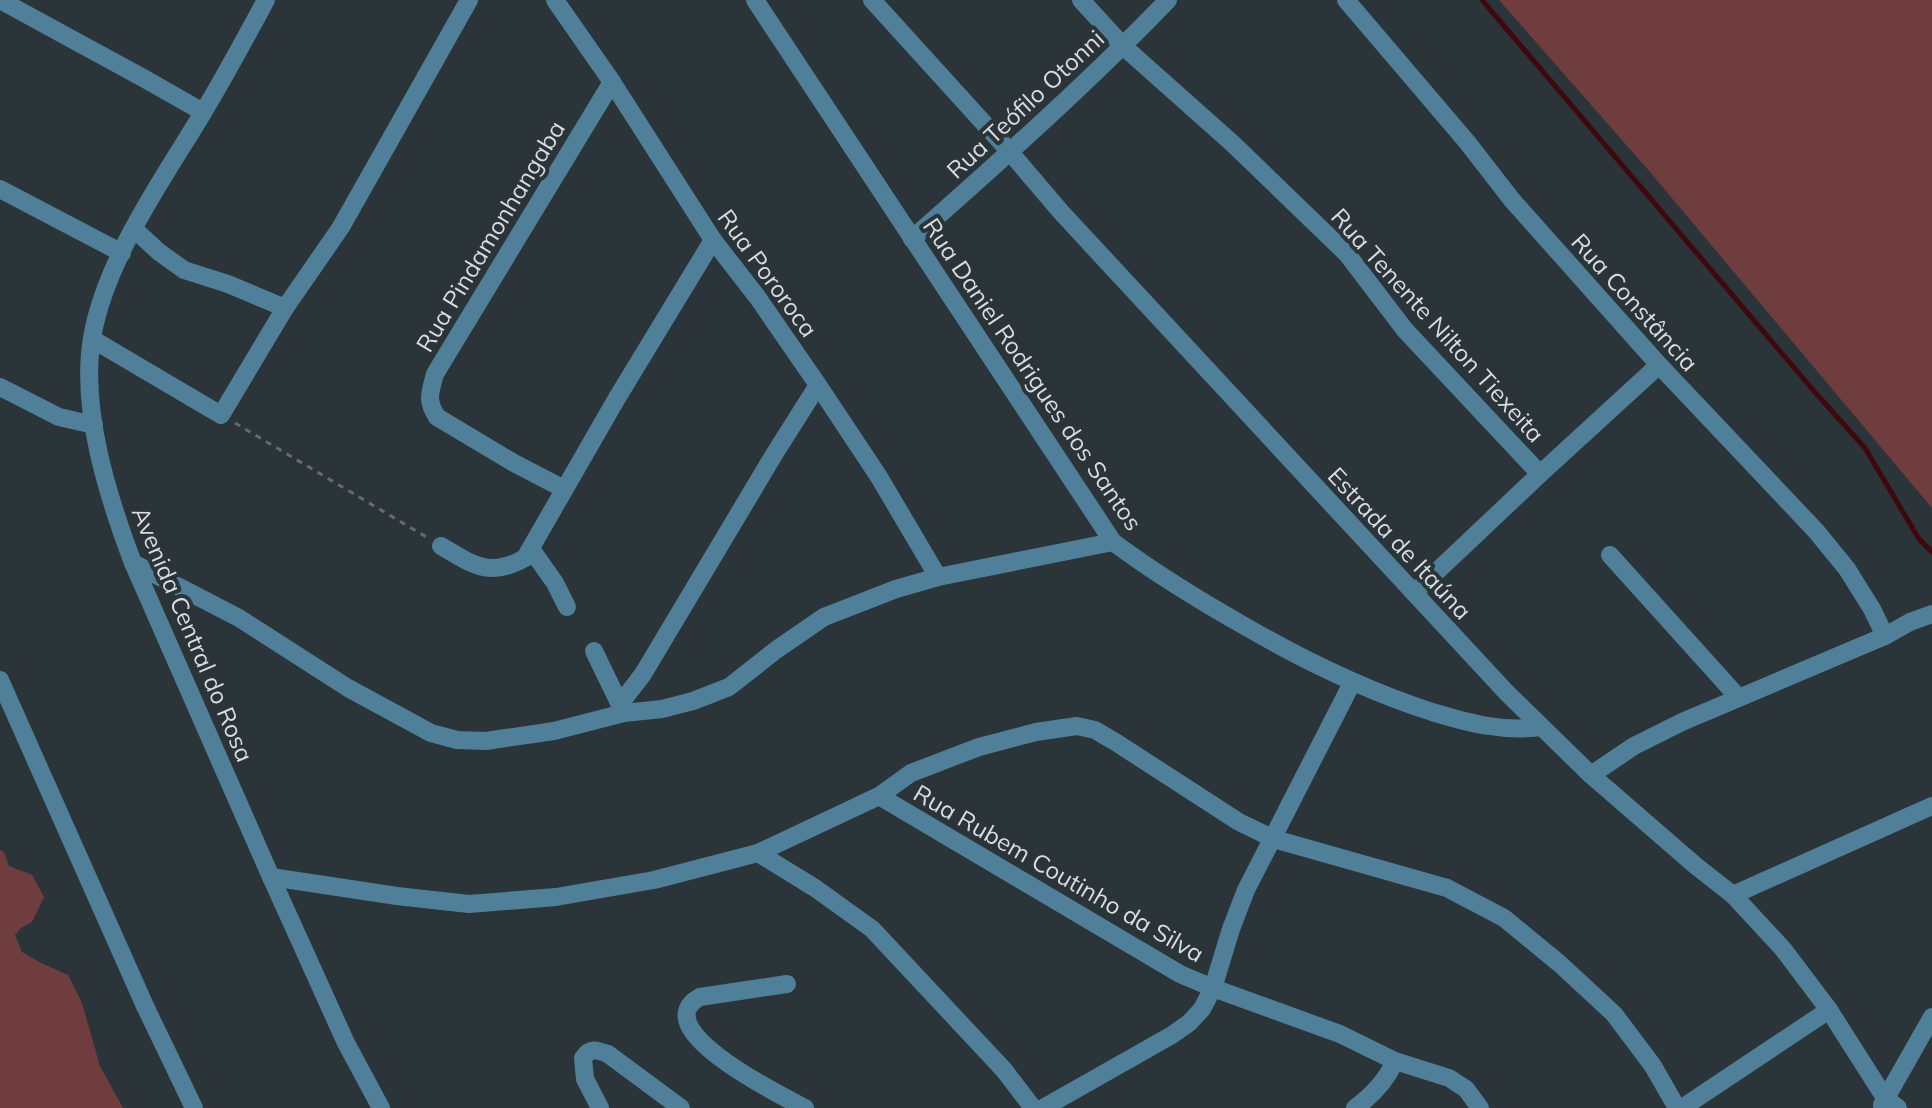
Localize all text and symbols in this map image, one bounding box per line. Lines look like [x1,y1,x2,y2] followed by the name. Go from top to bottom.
[940,23,1110,185] street label: Rua Teófilo Otonni
[409,115,571,357] street label: Rua Pindamonhangaba
[1325,202,1551,448] street label: Rua Tenente Nilton Tiexeita
[712,203,824,343] street label: Rua Pororoca
[917,212,1149,536] street label: Rua Daniel Rodrigues dos Santos
[1565,227,1705,377] street label: Rua Constância
[1322,461,1478,625] street label: Estrada de Itaúna
[126,502,260,766] street label: Avenida Central do Rosa
[909,777,1209,969] street label: Rua Rubem Coutinho da Silva

